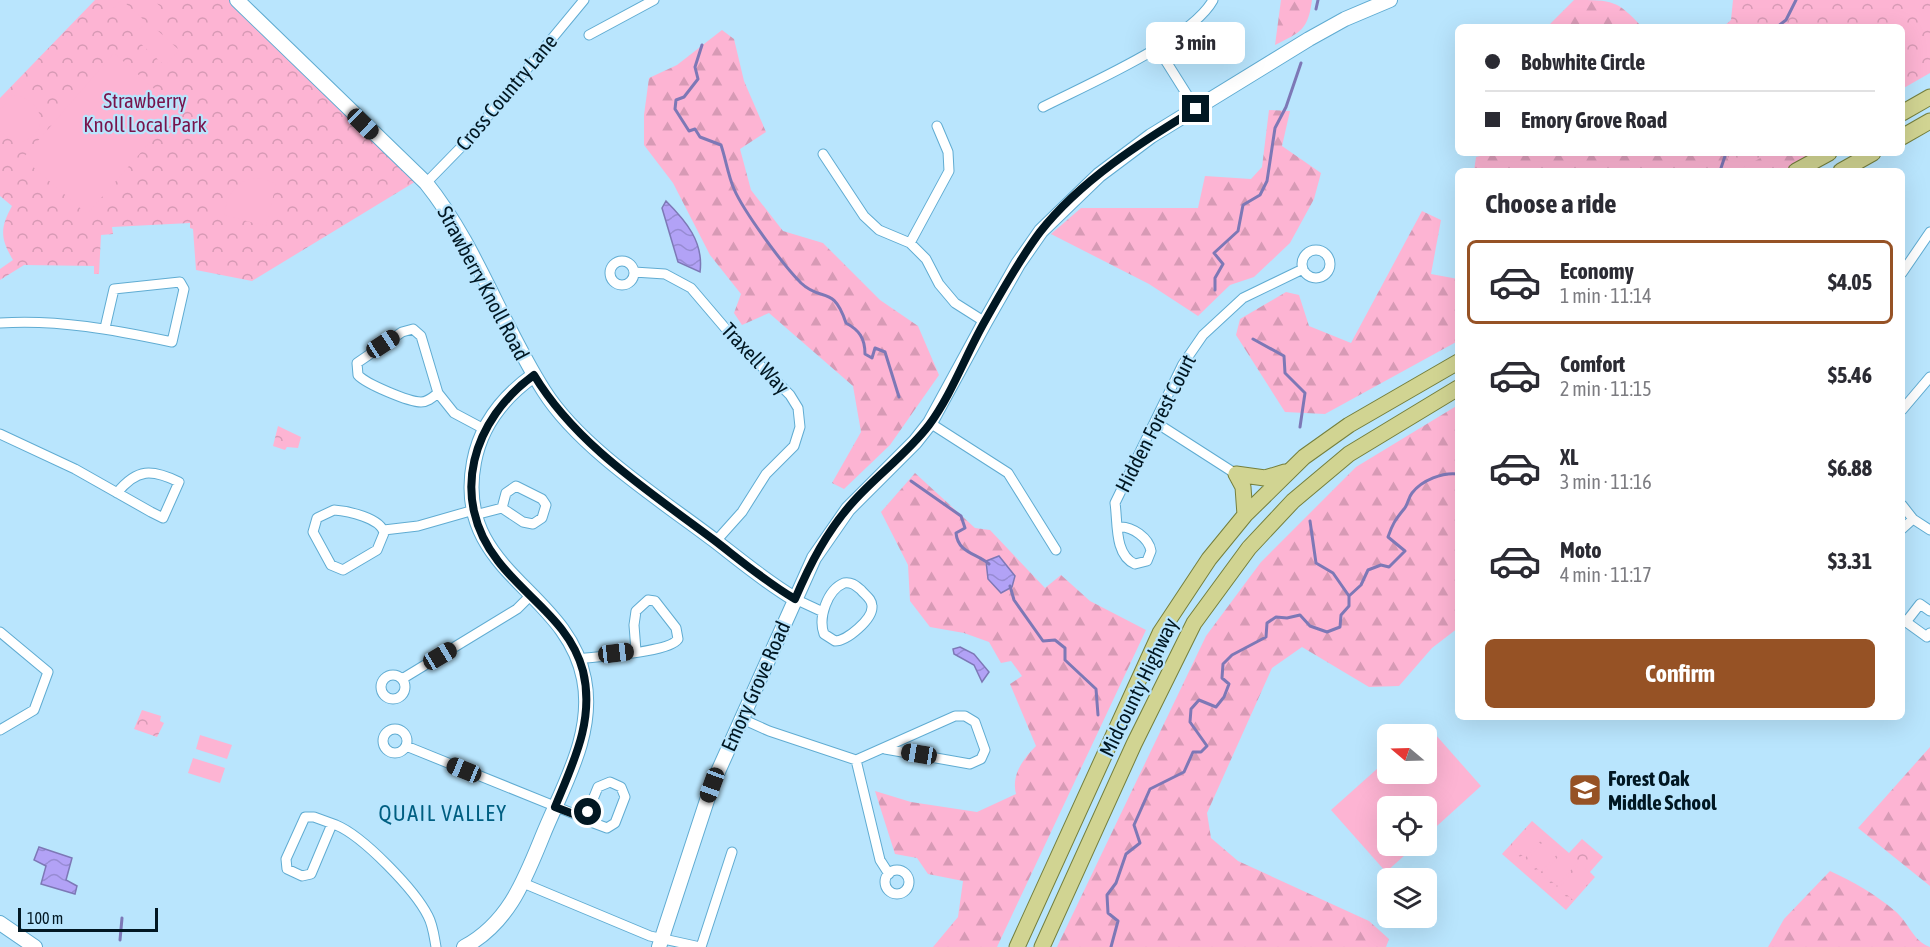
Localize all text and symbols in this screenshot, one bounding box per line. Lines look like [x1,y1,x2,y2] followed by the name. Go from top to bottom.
[1146,22,1246,64] callout: 3 min
[450,29,562,155] street label: Cross Country Lane
[1175,31,1216,54] text: 3 min
[1521,49,1645,75] text: Bobwhite Circle
[83,88,207,136] park label: Strawberry Knoll Local Park
[1182,95,1209,122] route end
[344,105,382,143] car
[1521,107,1667,133] text: Emory Grove Road
[1485,188,1617,219] text: Choose a ride
[433,202,535,364] street label: Strawberry Knoll Road
[1488,255,1542,309] icon: car
[1560,258,1634,284] text: Economy
[1828,269,1872,295] text: $4.05
[1560,284,1652,307] text: 1 min · 11:14
[717,318,795,399] street label: Traxell Way
[363,327,403,361] car
[1488,348,1542,402] icon: car
[1110,350,1200,496] street label: Hidden Forest Court
[1560,351,1625,377] text: Comfort
[1828,362,1872,388] text: $5.46
[1560,377,1652,400] text: 2 min · 11:15
[1488,441,1542,495] icon: car
[1560,444,1578,470] text: XL
[1828,455,1872,481] text: $6.88
[1560,470,1652,493] text: 3 min · 11:16
[1488,534,1542,588] icon: car
[1560,537,1602,563] text: Moto
[1828,548,1872,574] text: $3.31
[1560,563,1652,586] text: 4 min · 11:17
[1094,613,1182,760] street label: Midcounty Highway
[716,617,794,755] street label: Emory Grove Road
[420,639,460,673] car
[1485,639,1875,708] button: Confirm
[597,642,635,664] car
[1377,724,1437,784] north arrow
[1377,724,1437,928] map controls
[900,742,938,766] car
[444,755,484,785] car
[697,765,727,805] car
[1608,766,1717,814] place label: Forest Oak Middle School
[1567,772,1603,808] school or university icon: Forest Oak Middle School
[1377,796,1437,856] button: locate
[574,798,601,825] route start
[378,800,508,826] district label: QUAIL VALLEY
[1377,868,1437,928] button: layers
[18,905,158,932] scale bar
[27,909,63,927] text: 100 m

